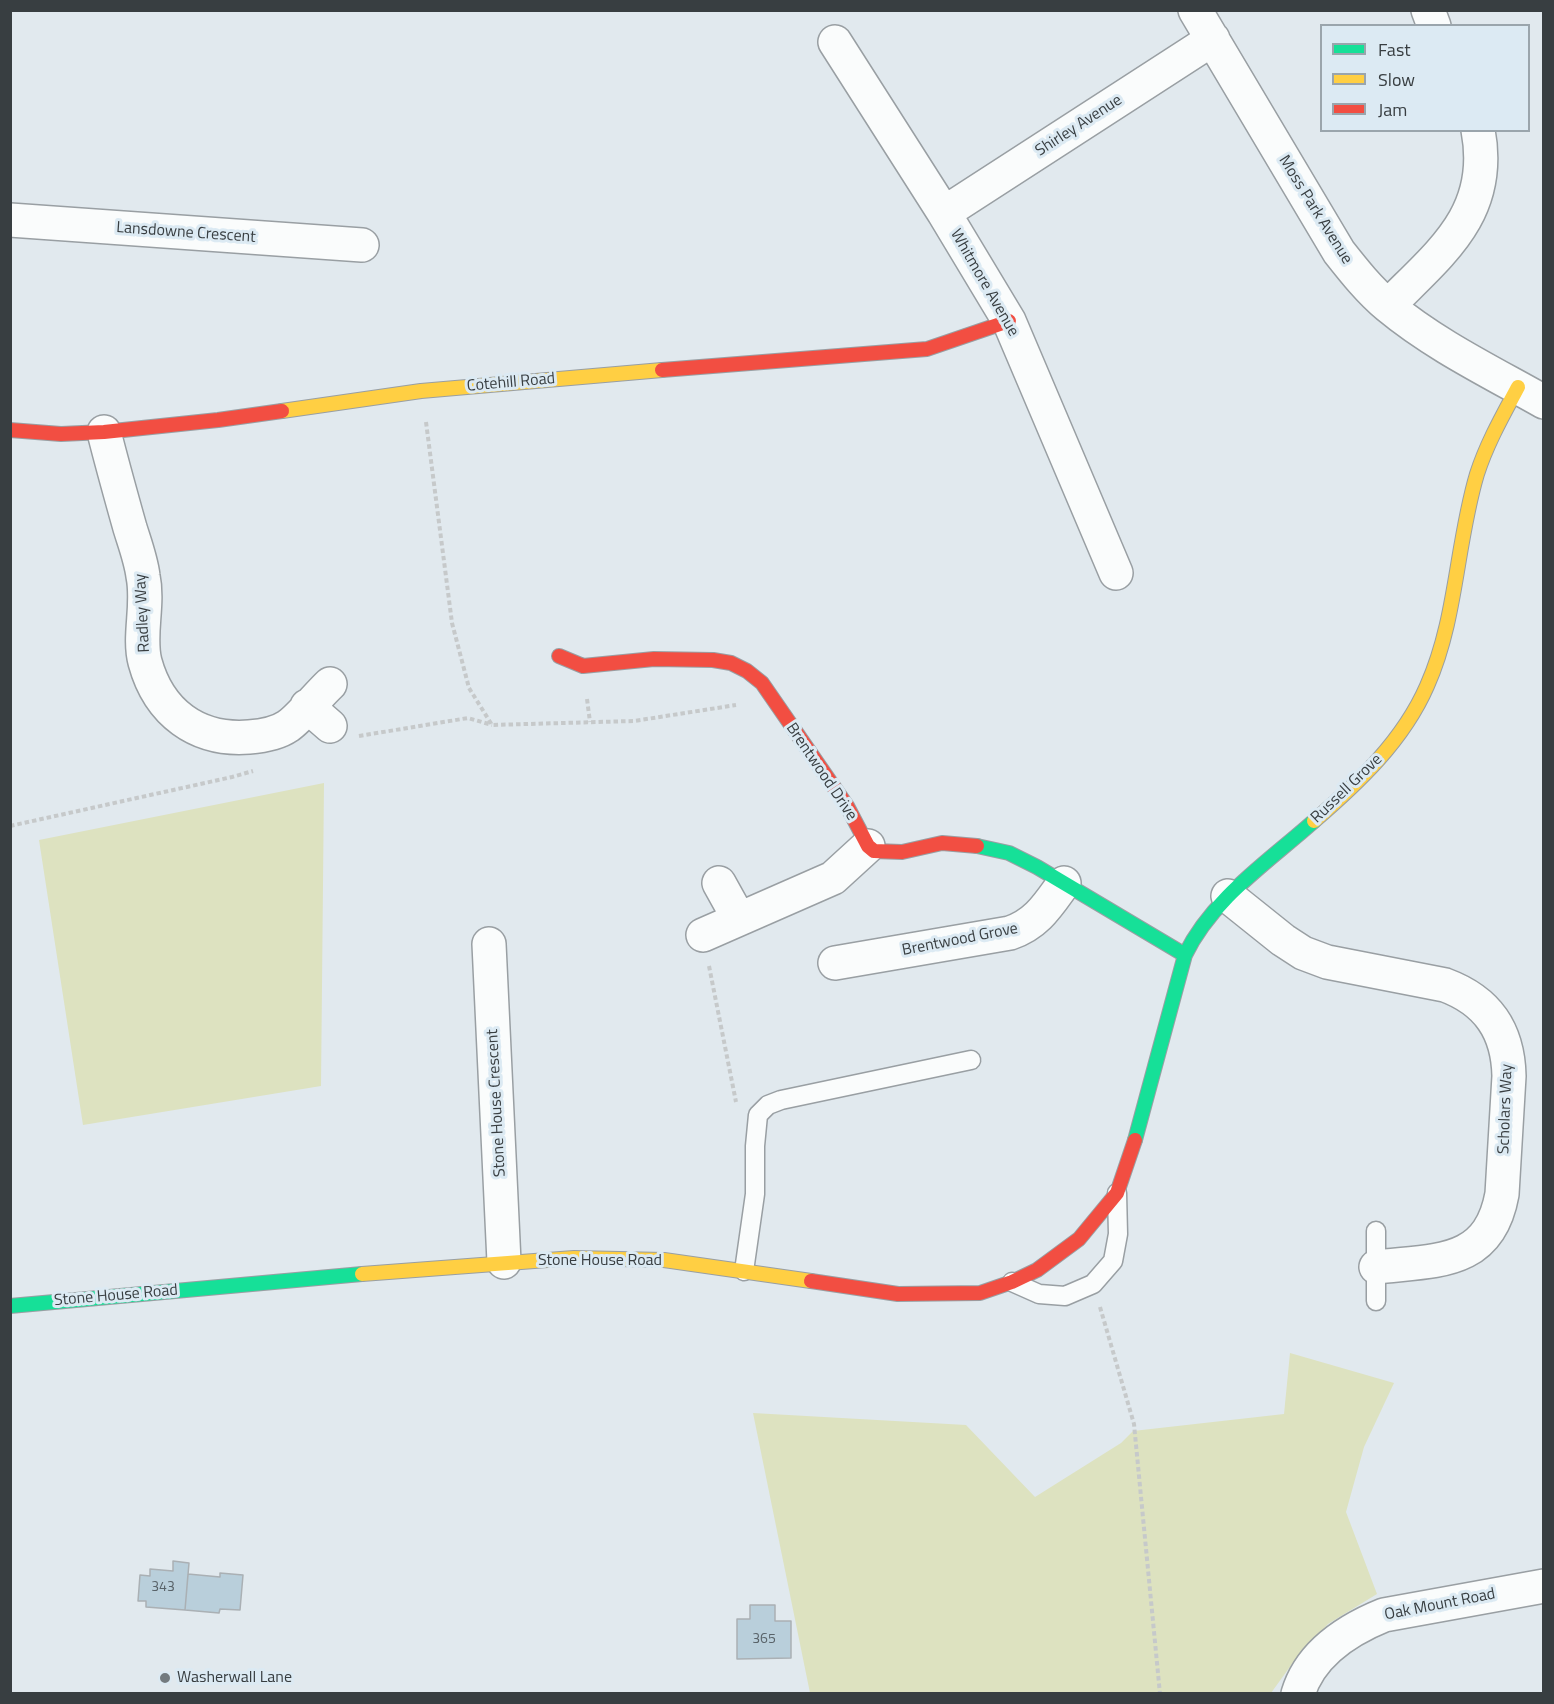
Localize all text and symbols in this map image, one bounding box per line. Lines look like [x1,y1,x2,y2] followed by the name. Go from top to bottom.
[1320,24,1530,132] legend
[1378,36,1411,63] text: Fast
[1378,66,1415,93] text: Slow
[1032,91,1126,161] street label: Shirley Avenue
[1378,96,1407,123] text: Jam
[1274,152,1356,268] street label: Moss Park Avenue
[116,219,256,247] street label: Lansdowne Crescent
[946,226,1022,340] street label: Whitmore Avenue
[466,370,556,396] street label: Cotehill Road
[131,573,155,653] street label: Radley Way
[781,720,861,824] street label: Brentwood Drive
[1307,750,1387,828] street label: Russell Grove
[900,919,1020,961] street label: Brentwood Grove
[484,1029,510,1177] street label: Stone House Crescent
[1495,1063,1517,1155] street label: Scholars Way
[538,1251,662,1271] street label: Stone House Road
[53,1281,179,1311] street label: Stone House Road
[151,1580,175,1596] house number: 343
[1383,1585,1497,1625] street label: Oak Mount Road
[752,1632,776,1648] house number: 365
[177,1668,292,1688] place label: Washerwall Lane
[158,1671,172,1685] marker: Washerwall Lane

